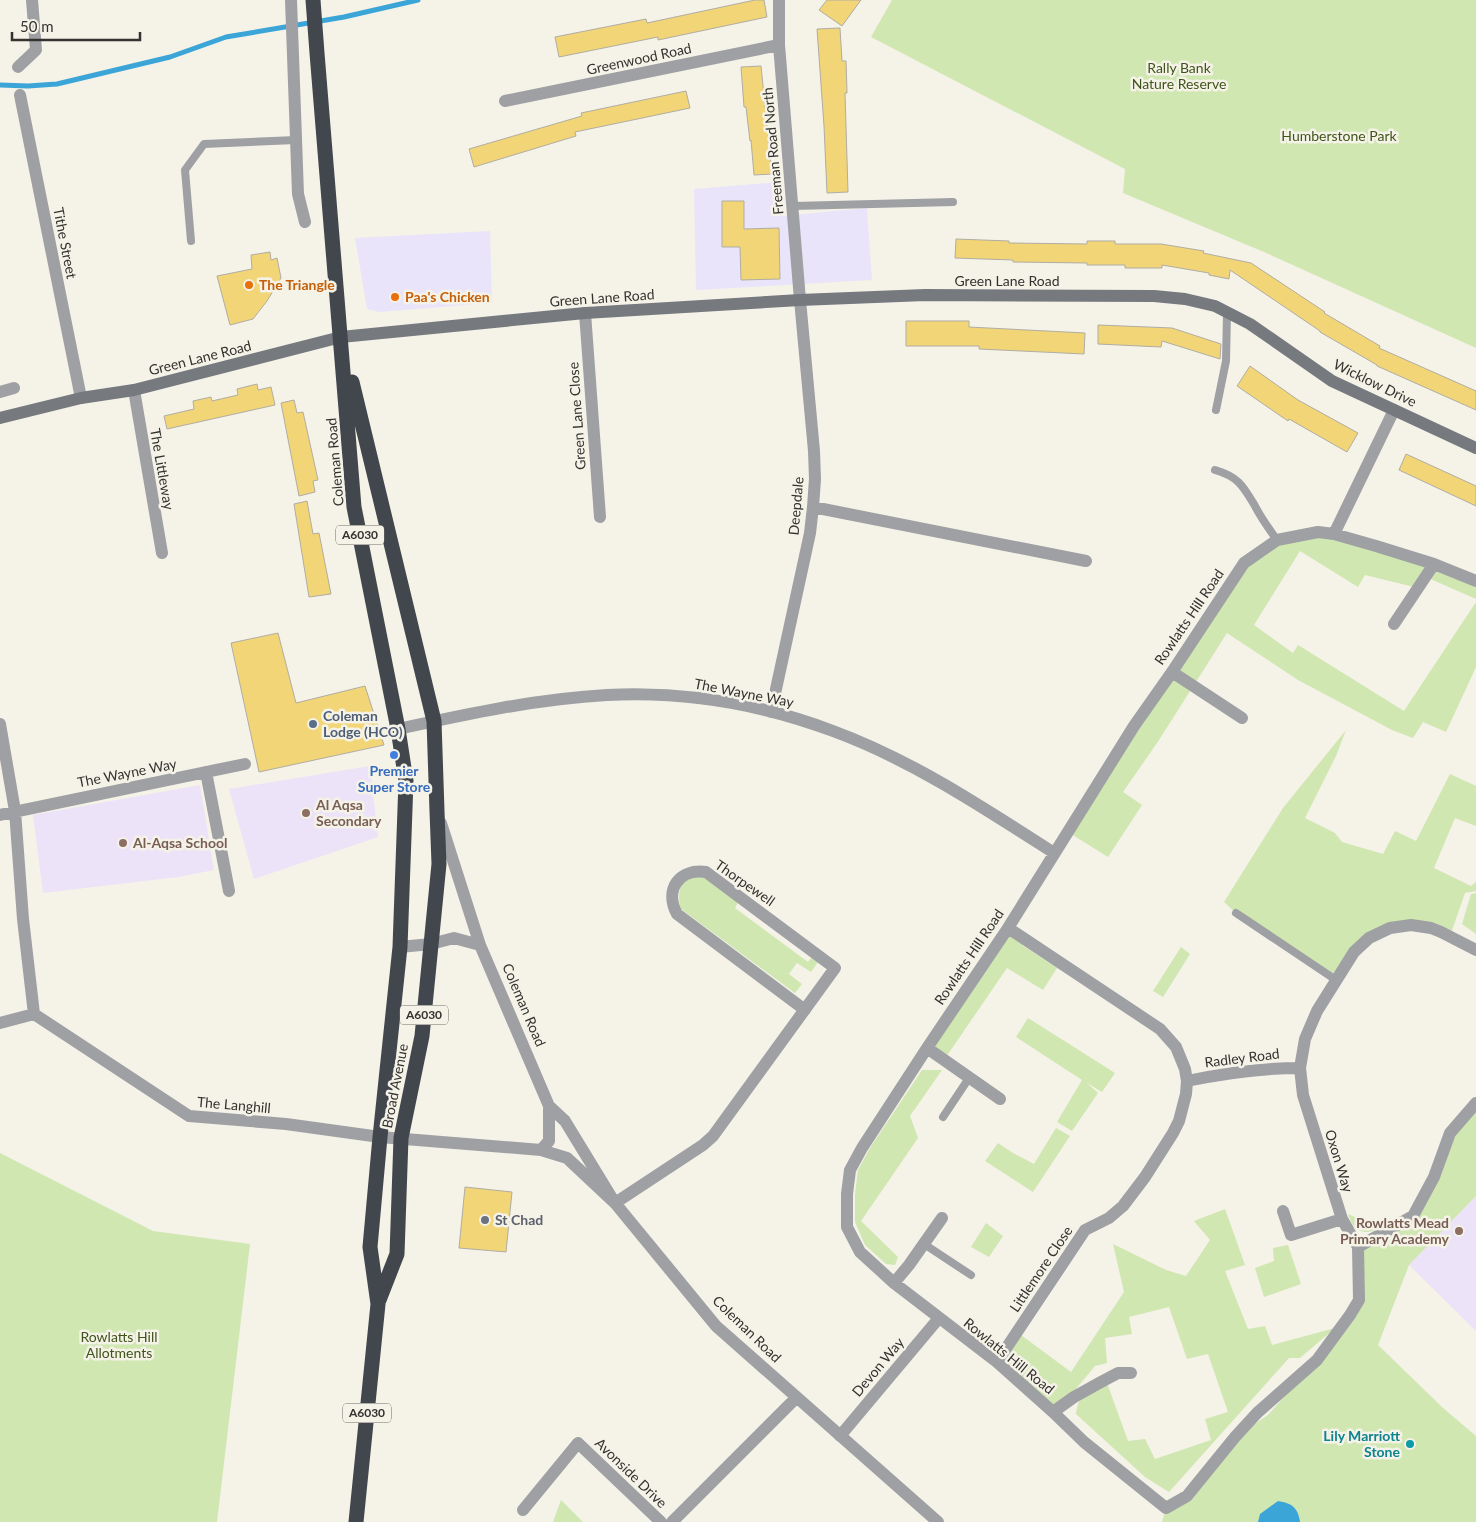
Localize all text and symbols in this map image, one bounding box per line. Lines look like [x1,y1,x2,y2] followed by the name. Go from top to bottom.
[12,10,140,42] scale bar
[20,17,54,35] text: 50 m
[585,39,693,78] street label: Greenwood Road
[1132,59,1226,92] park label: Rally Bank Nature Reserve
[758,87,787,215] street label: Freeman Road North
[1281,127,1398,144] park label: Humberstone Park
[50,206,81,280] street label: Tithe Street
[954,272,1060,289] street label: Green Lane Road
[259,276,335,293] place label: The Triangle
[243,279,255,291] marker: The Triangle
[549,285,655,310] street label: Green Lane Road
[405,288,490,305] place label: Paa's Chicken
[389,291,401,303] marker: Paa's Chicken
[147,337,253,378] street label: Green Lane Road
[1331,355,1420,410] street label: Wicklow Drive
[564,362,589,471] street label: Green Lane Close
[322,417,347,507] street label: Coleman Road
[147,427,178,512] street label: The Littleway
[784,476,807,536] street label: Deepdale
[336,526,384,544] road number: A6030
[1150,566,1227,668] street label: Rowlatts Hill Road
[693,675,796,711] street label: The Wayne Way
[323,707,403,740] place label: Coleman Lodge (HCO)
[307,718,319,730] marker: Coleman Lodge (HCO)
[388,749,400,761] marker: Premier Super Store
[76,754,179,790] street label: The Wayne Way
[358,762,431,795] place label: Premier Super Store
[315,796,382,829] place label: Al Aqsa Secondary
[300,807,312,819] marker: Al Aqsa Secondary
[132,834,227,851] place label: Al-Aqsa School
[117,837,129,849] marker: Al-Aqsa School
[712,856,778,909] street label: Thorpewell
[930,906,1007,1008] street label: Rowlatts Hill Road
[499,961,550,1049] street label: Coleman Road
[400,1006,448,1024] road number: A6030
[378,1042,411,1130] street label: Broad Avenue
[1203,1044,1280,1071] street label: Radley Road
[196,1093,272,1116] street label: The Langhill
[1322,1128,1357,1195] street label: Oxon Way
[495,1211,543,1228] place label: St Chad
[479,1214,491,1226] marker: St Chad
[1340,1214,1450,1247] place label: Rowlatts Mead Primary Academy
[1006,1222,1076,1315] street label: Littlemore Close
[1453,1225,1465,1237] marker: Rowlatts Mead Primary Academy
[710,1292,785,1366] street label: Coleman Road
[961,1314,1058,1397] street label: Rowlatts Hill Road
[80,1328,158,1361] park label: Rowlatts Hill Allotments
[848,1333,908,1400] street label: Devon Way
[343,1404,391,1422] road number: A6030
[1323,1427,1401,1460] place label: Lily Marriott Stone
[592,1434,671,1511] street label: Avonside Drive
[1404,1438,1416,1450] marker: Lily Marriott Stone

